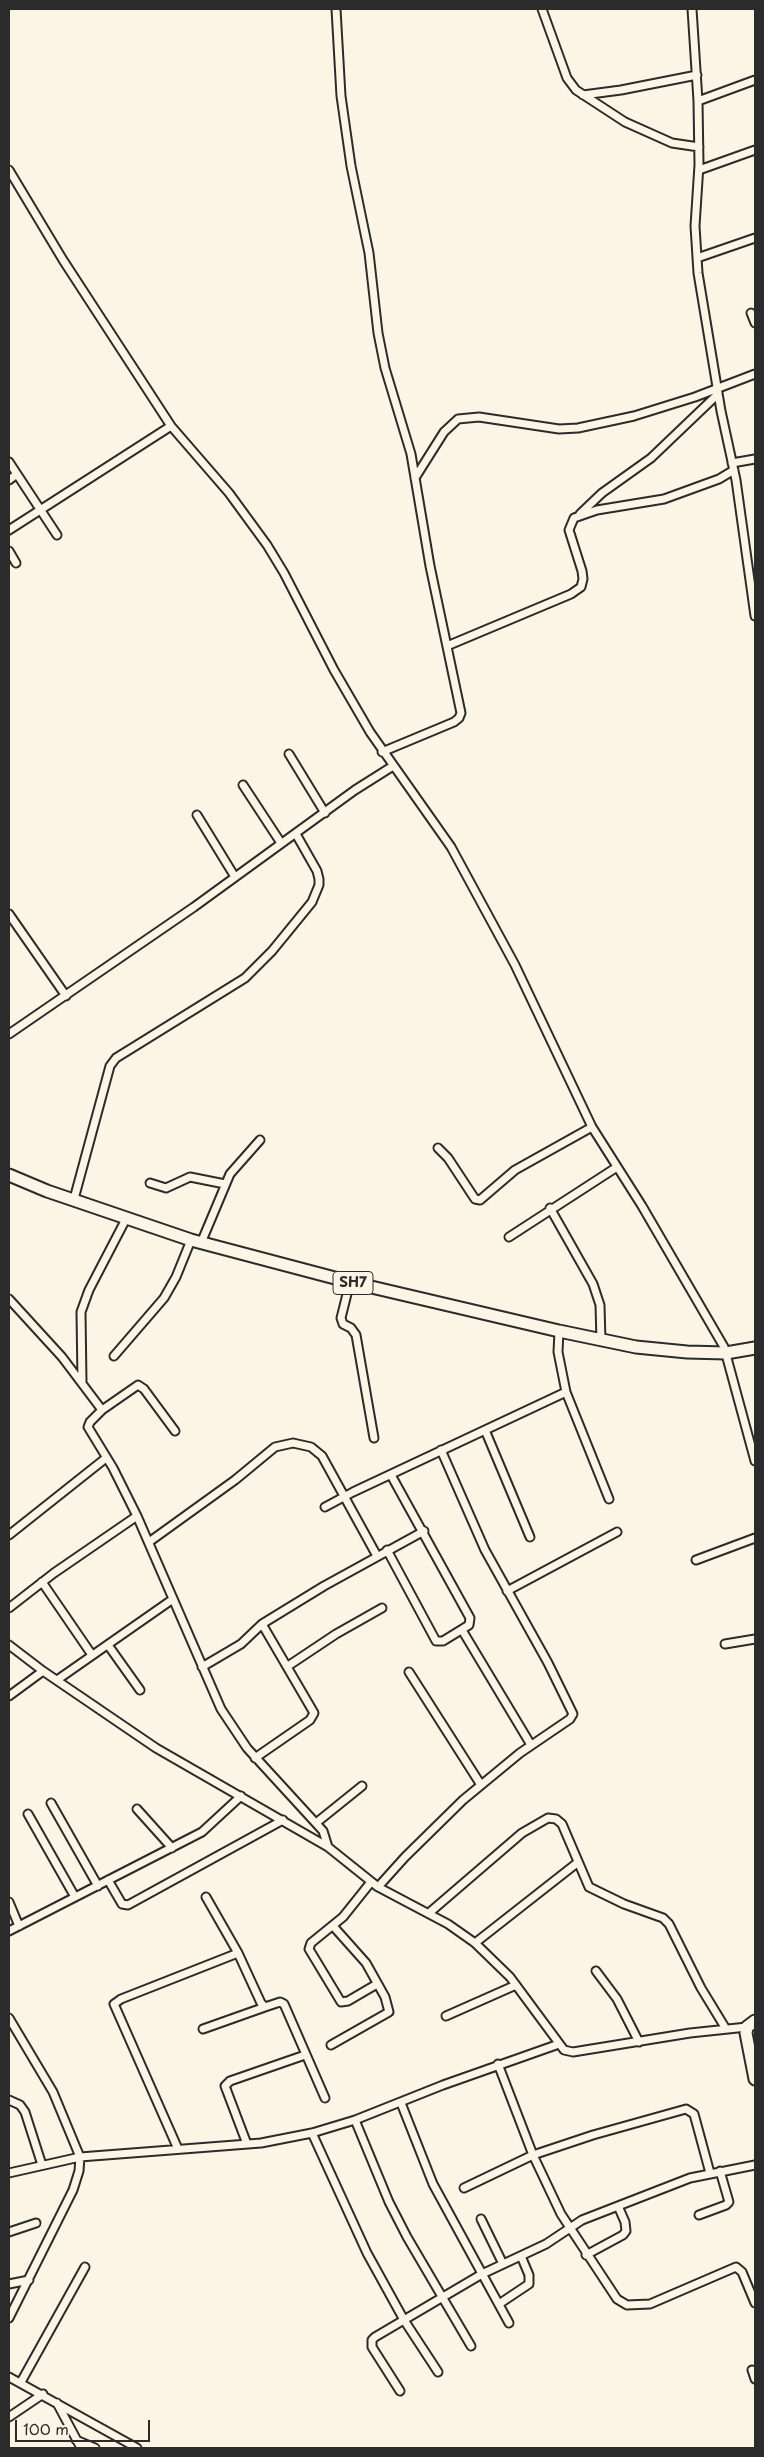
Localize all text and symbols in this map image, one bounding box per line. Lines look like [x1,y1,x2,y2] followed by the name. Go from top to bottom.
[333,1272,373,1295] road number: SH7
[18,2410,152,2442] scale bar
[23,2417,69,2440] text: 100 m

